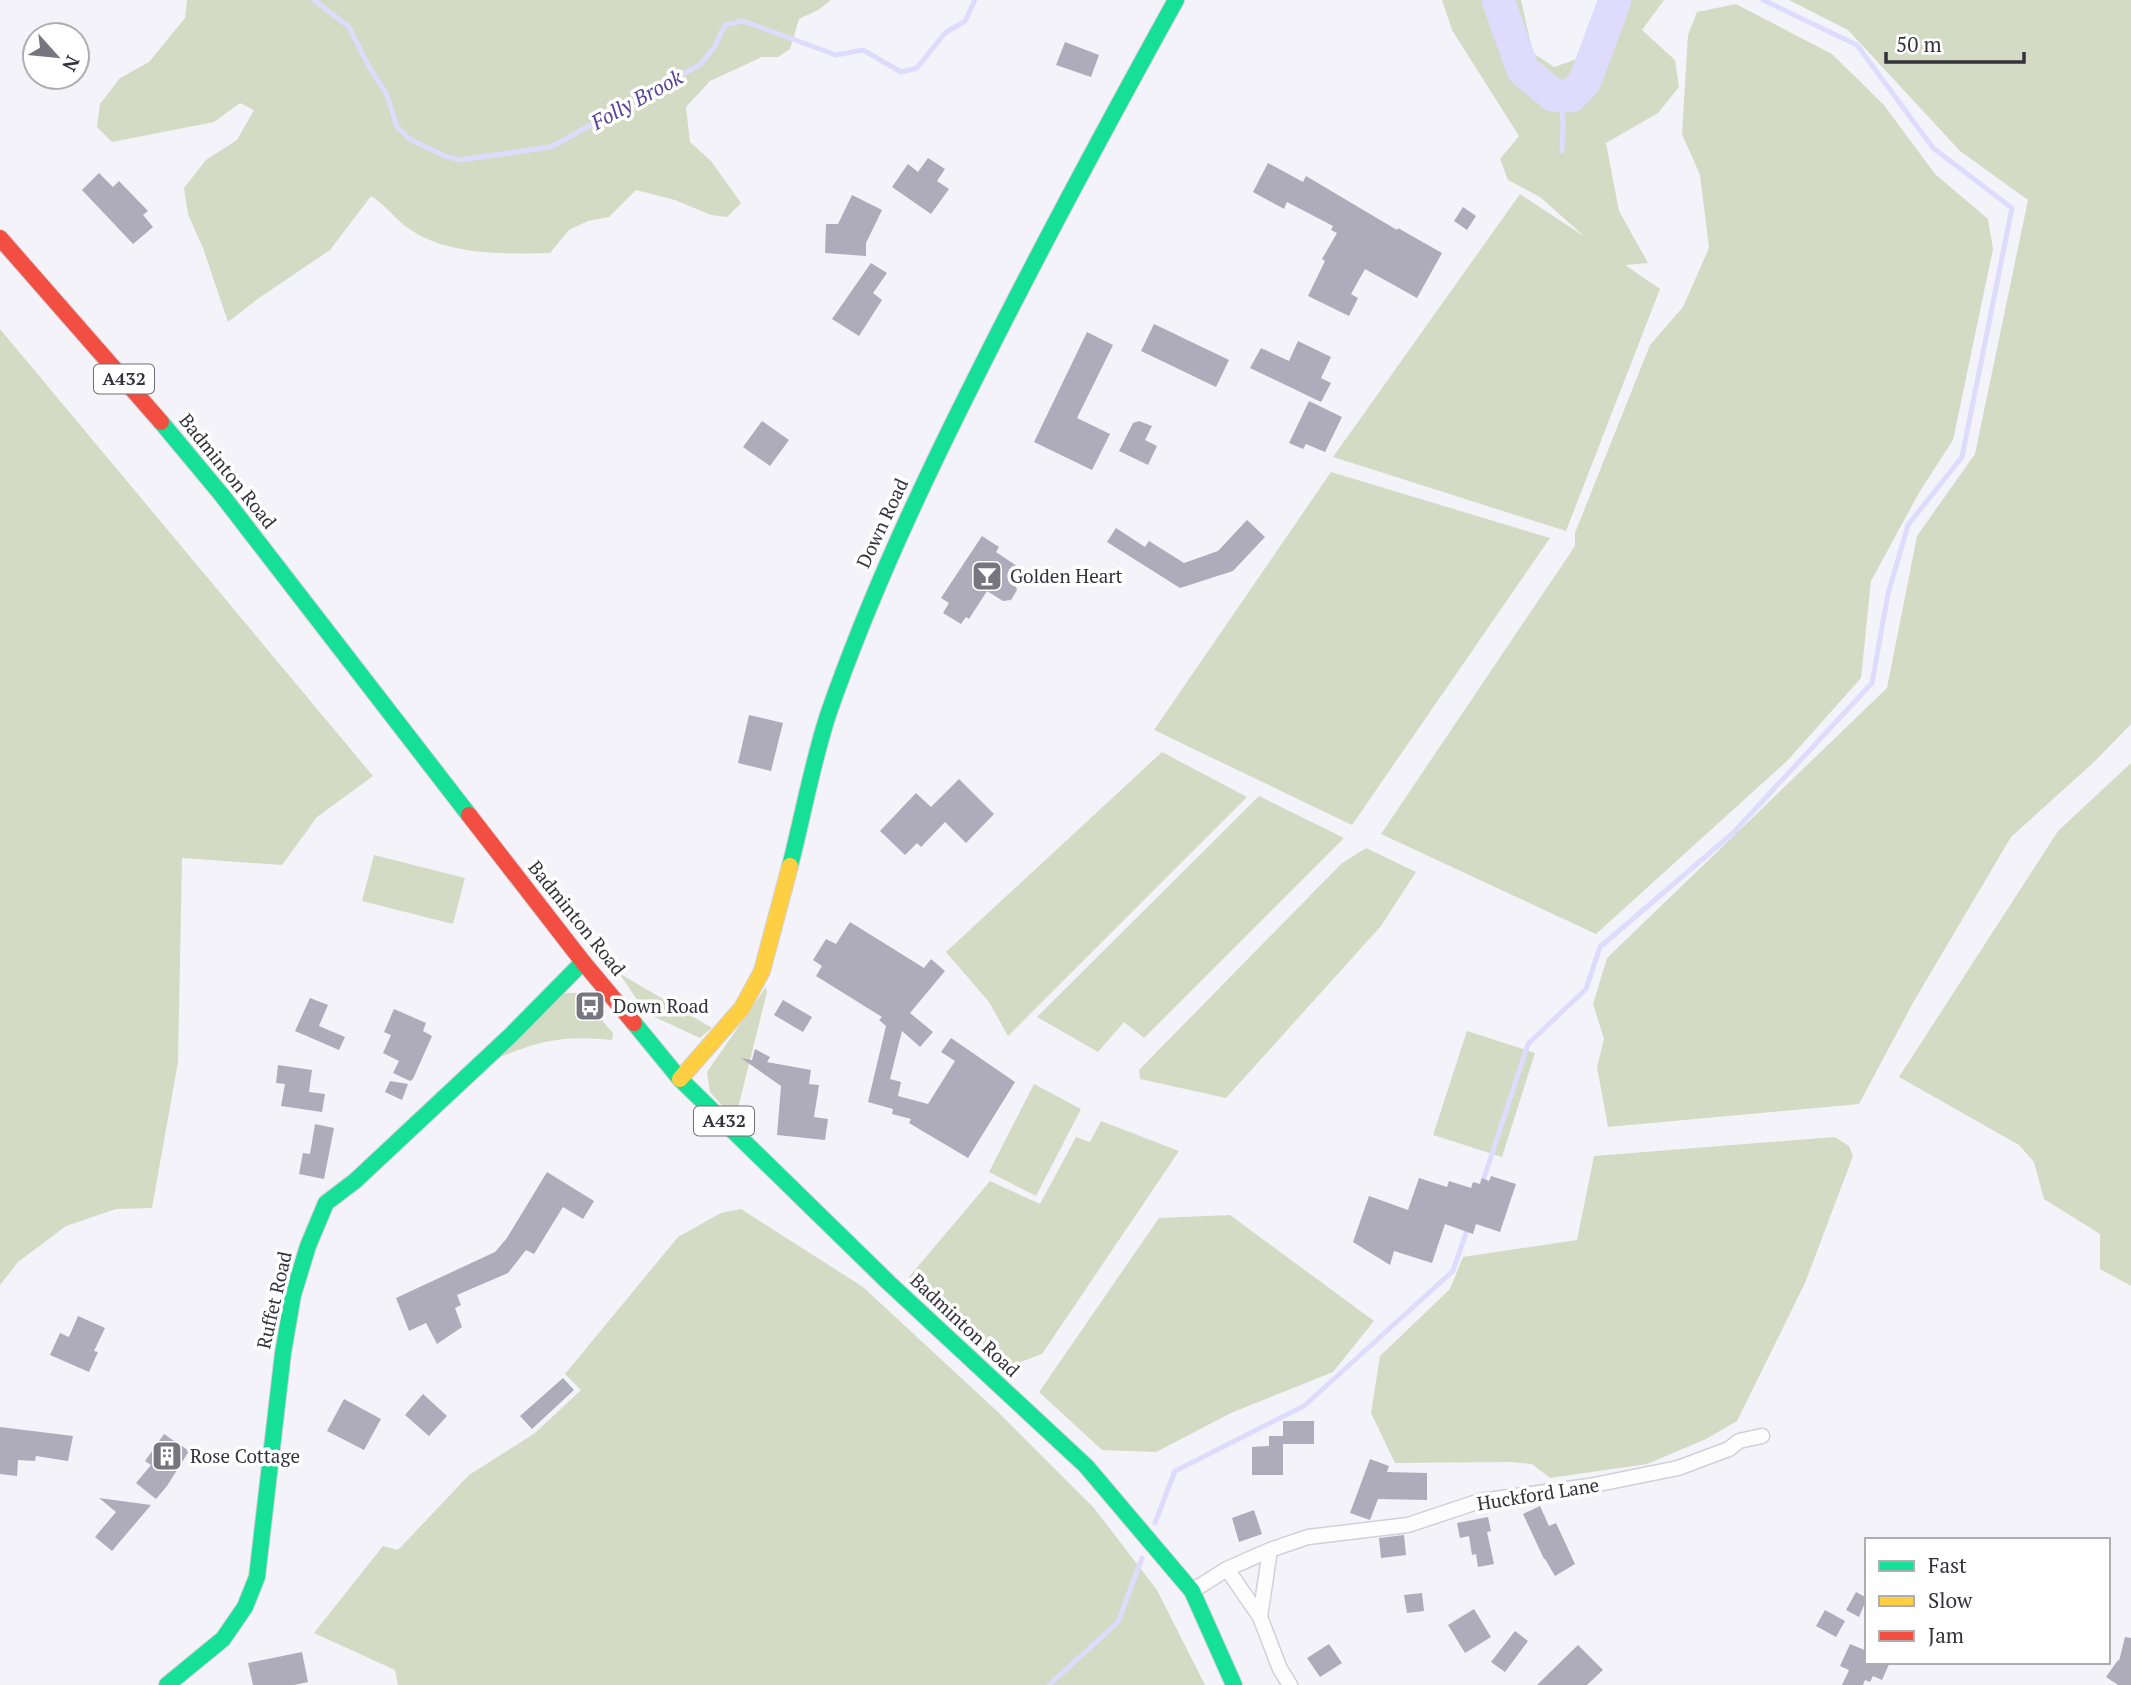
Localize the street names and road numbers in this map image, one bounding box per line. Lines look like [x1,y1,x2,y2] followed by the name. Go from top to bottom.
[94,365,154,394] road number: A432
[174,408,283,534] street label: Badminton Road
[850,474,913,572] street label: Down Road
[523,855,632,981] street label: Badminton Road
[694,1106,754,1136] road number: A432
[250,1248,297,1351] street label: Ruffet Road
[905,1267,1026,1382] street label: Badminton Road
[1475,1472,1601,1516] street label: Huckford Lane

